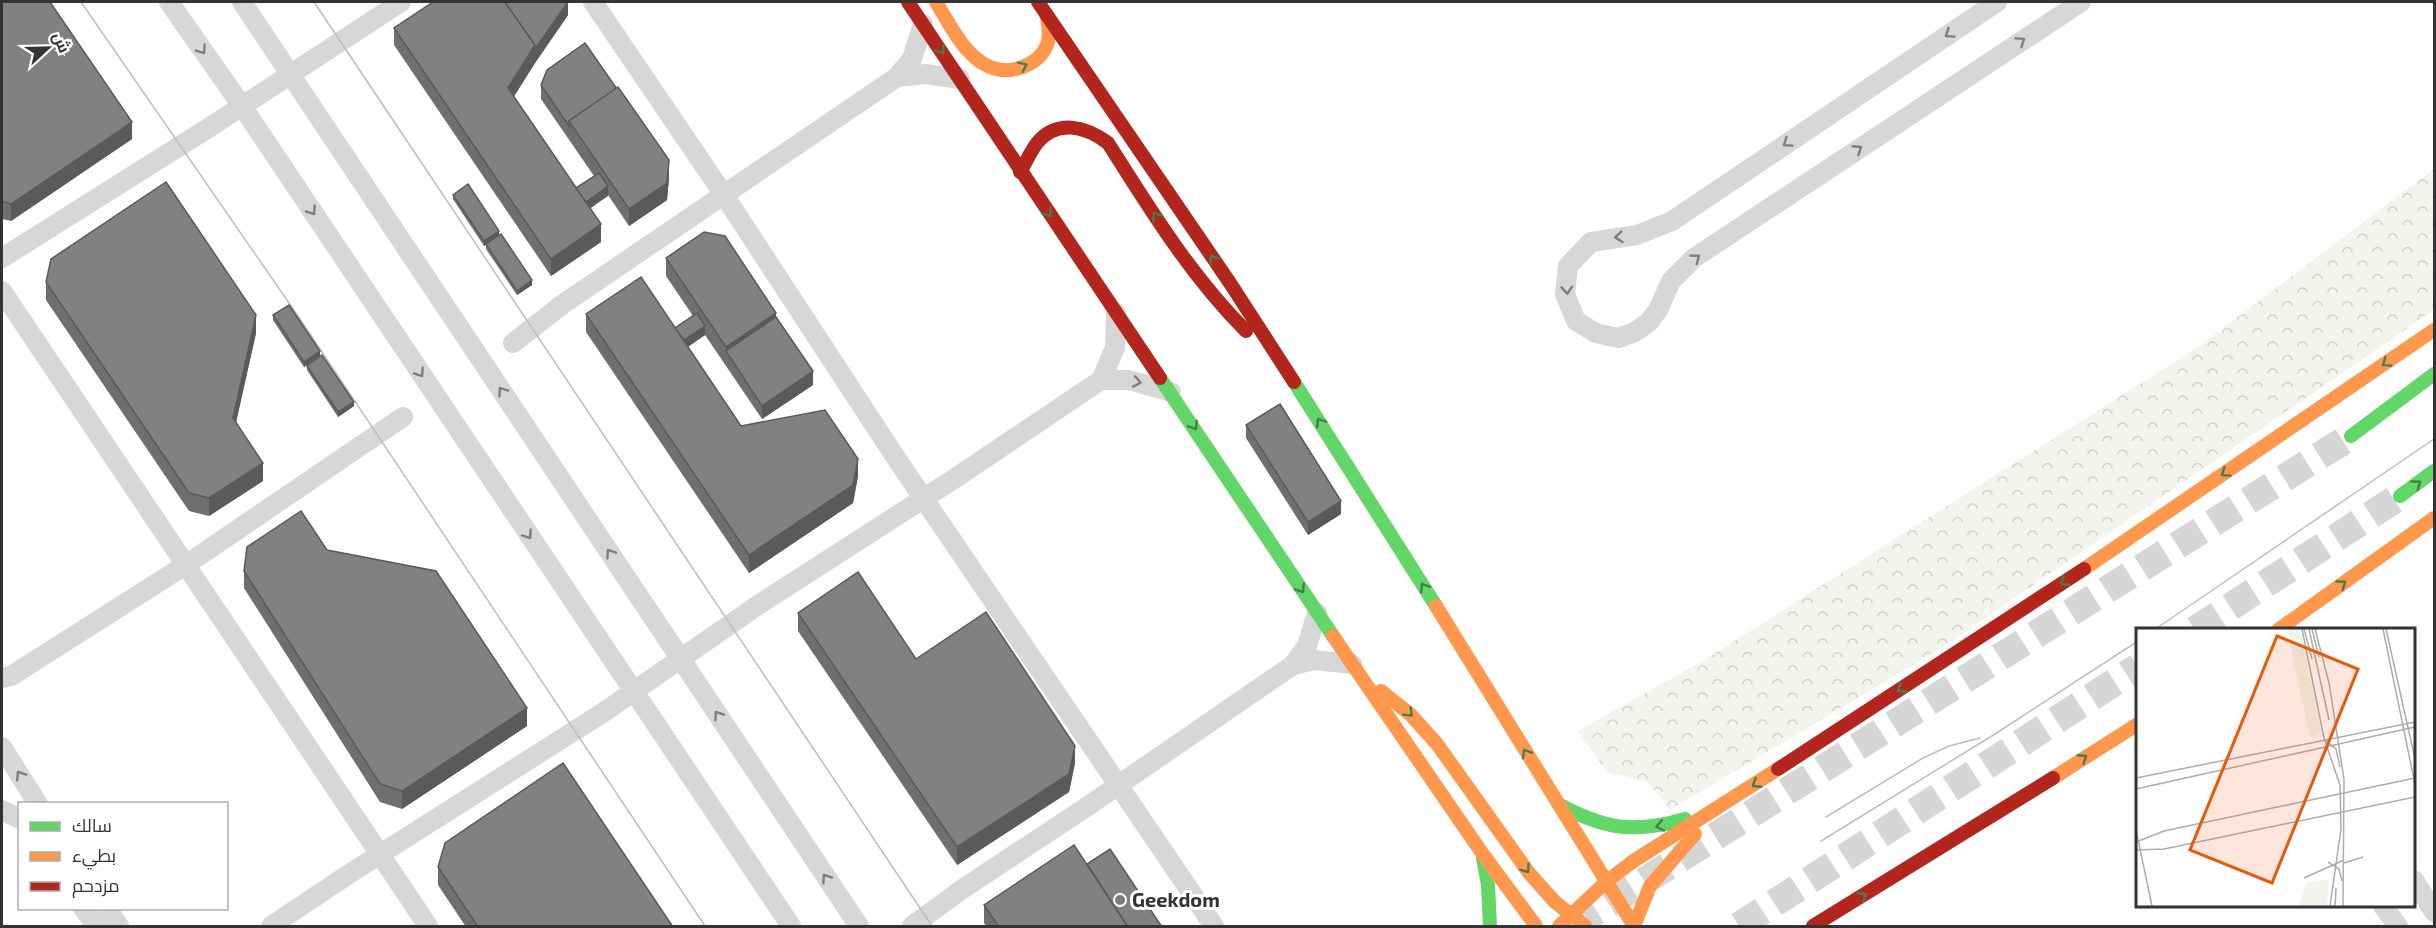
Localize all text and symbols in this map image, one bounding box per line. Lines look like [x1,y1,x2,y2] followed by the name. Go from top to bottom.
[18,18,78,78] north arrow
[1944,27,1955,38] one-way arrow
[49,29,75,56] text: ش
[2014,38,2025,49] one-way arrow
[195,43,206,54] one-way arrow
[934,43,945,54] one-way arrow
[1017,61,1028,73] one-way arrow
[1783,136,1794,147] one-way arrow
[1851,145,1862,156] one-way arrow
[305,204,316,215] one-way arrow
[1041,206,1052,217] one-way arrow
[1152,212,1164,222] one-way arrow
[1614,231,1623,243] one-way arrow
[1690,254,1701,265] one-way arrow
[1209,255,1220,266] one-way arrow
[1560,285,1573,295] one-way arrow
[2382,356,2393,367] one-way arrow
[413,366,424,377] one-way arrow
[1131,375,1141,388] one-way arrow
[498,387,509,398] one-way arrow
[1316,418,1327,429] one-way arrow
[1186,420,1198,430] one-way arrow
[2221,466,2232,477] one-way arrow
[2411,480,2422,491] one-way arrow
[521,529,532,540] one-way arrow
[606,549,617,560] one-way arrow
[2059,574,2070,585] one-way arrow
[2336,580,2347,591] one-way arrow
[1293,583,1305,593] one-way arrow
[1420,583,1432,593] one-way arrow
[2136,628,2415,907] inset map
[1896,682,1907,693] one-way arrow
[1402,705,1413,716] one-way arrow
[714,711,725,722] one-way arrow
[1522,749,1534,759] one-way arrow
[2077,755,2088,766] one-way arrow
[16,771,27,782] one-way arrow
[1752,777,1763,788] one-way arrow
[18,802,228,910] legend
[72,814,112,836] text: سالك
[1655,819,1665,832] one-way arrow
[72,844,116,870] text: بطيء
[1519,862,1530,873] one-way arrow
[72,874,120,898] text: مزدحم
[822,874,833,885] one-way arrow
[1132,887,1220,911] place label: Geekdom
[1857,892,1867,904] one-way arrow
[1113,893,1127,907] marker: Geekdom

